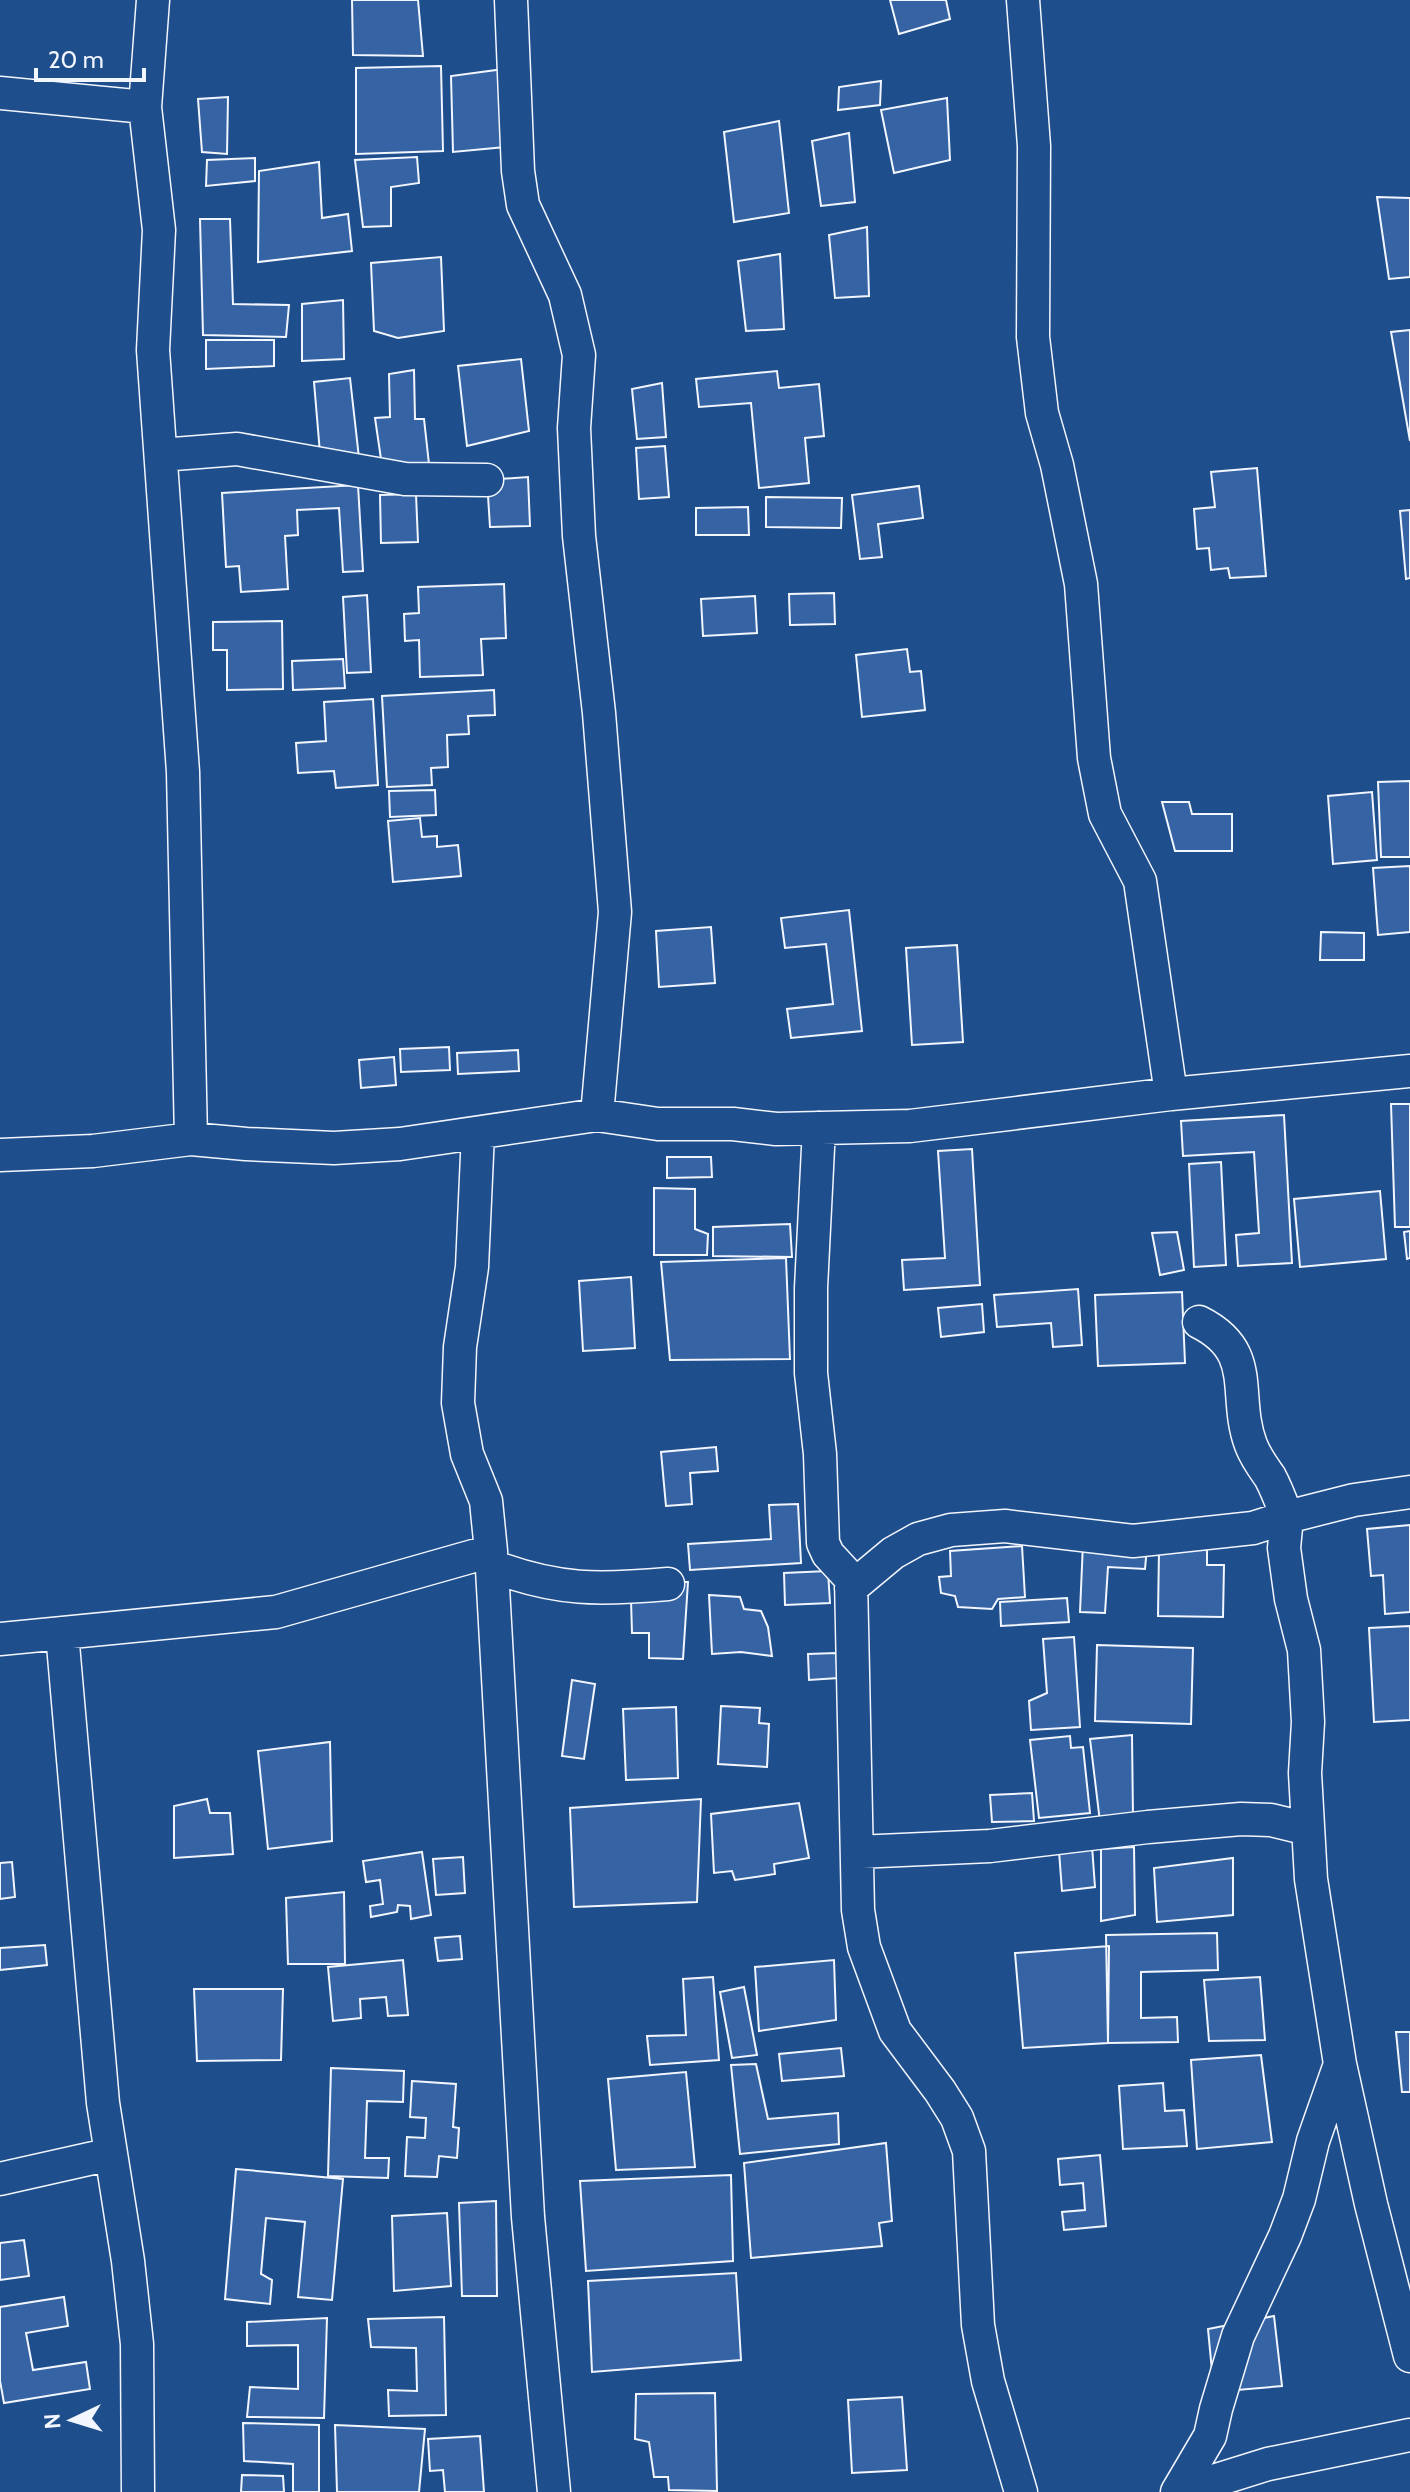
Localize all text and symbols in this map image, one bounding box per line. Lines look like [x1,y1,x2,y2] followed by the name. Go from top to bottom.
[36,32,144,82] scale bar
[48,45,104,74] text: 20 m
[32,2380,112,2460] north arrow
[39,2413,67,2430] text: N

